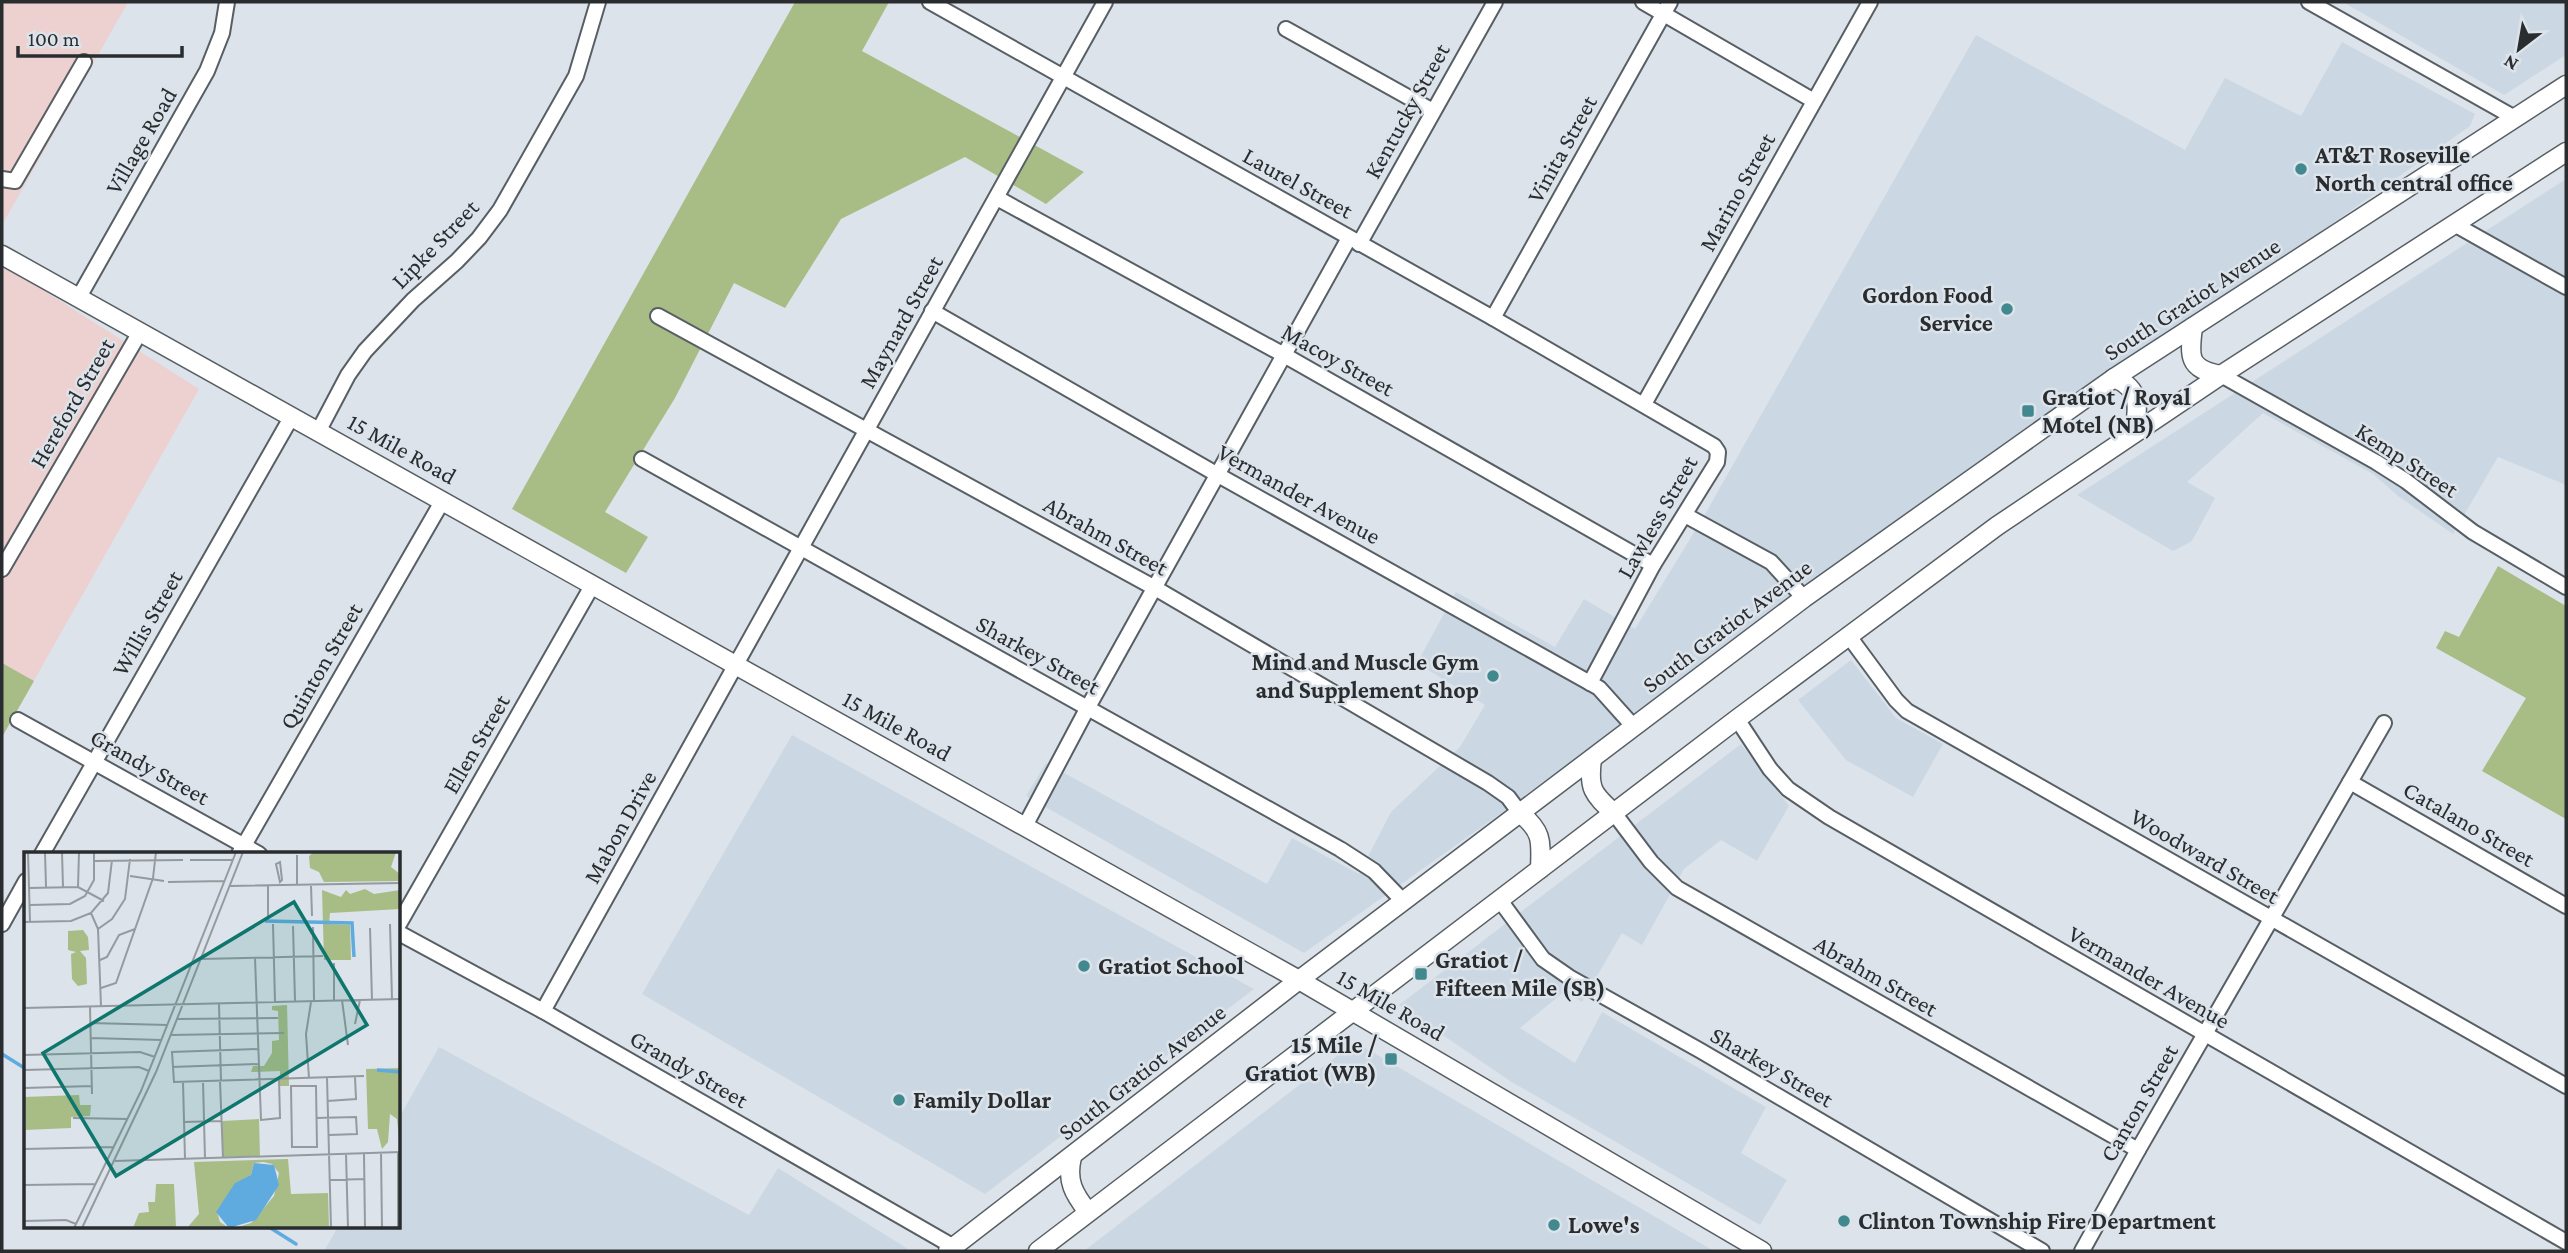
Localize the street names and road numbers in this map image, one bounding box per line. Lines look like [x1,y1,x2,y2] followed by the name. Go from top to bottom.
[1358,38,1455,183] street label: Kentucky Street
[99,82,182,199] street label: Village Road
[1521,90,1603,207] street label: Vinita Street
[1693,127,1781,256] street label: Marino Street
[1239,141,1359,224] street label: Laurel Street
[386,193,484,294] street label: Lipke Street
[2098,231,2285,366] street label: South Gratiot Avenue
[853,250,949,393] street label: Maynard Street
[1277,318,1400,402] street label: Macoy Street
[24,332,120,472] street label: Hereford Street
[343,408,462,490] street label: 15 Mile Road
[2351,416,2464,503] street label: Kemp Street
[1213,438,1385,549] street label: Vermander Avenue
[1611,450,1703,583] street label: Lawless Street
[1039,490,1174,581] street label: Abrahm Street
[1637,553,1817,698] street label: South Gratiot Avenue
[106,564,188,680] street label: Willis Street
[274,597,368,734] street label: Quinton Street
[972,610,1106,700] street label: Sharkey Street
[838,685,957,767] street label: 15 Mile Road
[436,689,515,798] street label: Ellen Street
[86,723,215,811] street label: Grandy Street
[577,766,662,888] street label: Mabon Drive
[2399,775,2541,873] street label: Catalano Street
[2126,802,2285,910] street label: Woodward Street
[2064,919,2235,1034] street label: Vermander Avenue
[1810,929,1944,1022] street label: Abrahm Street
[1333,963,1450,1046] street label: 15 Mile Road
[1053,998,1231,1145] street label: South Gratiot Avenue
[1706,1021,1839,1113] street label: Sharkey Street
[625,1024,754,1114] street label: Grandy Street
[2094,1038,2184,1166] street label: Canton Street

